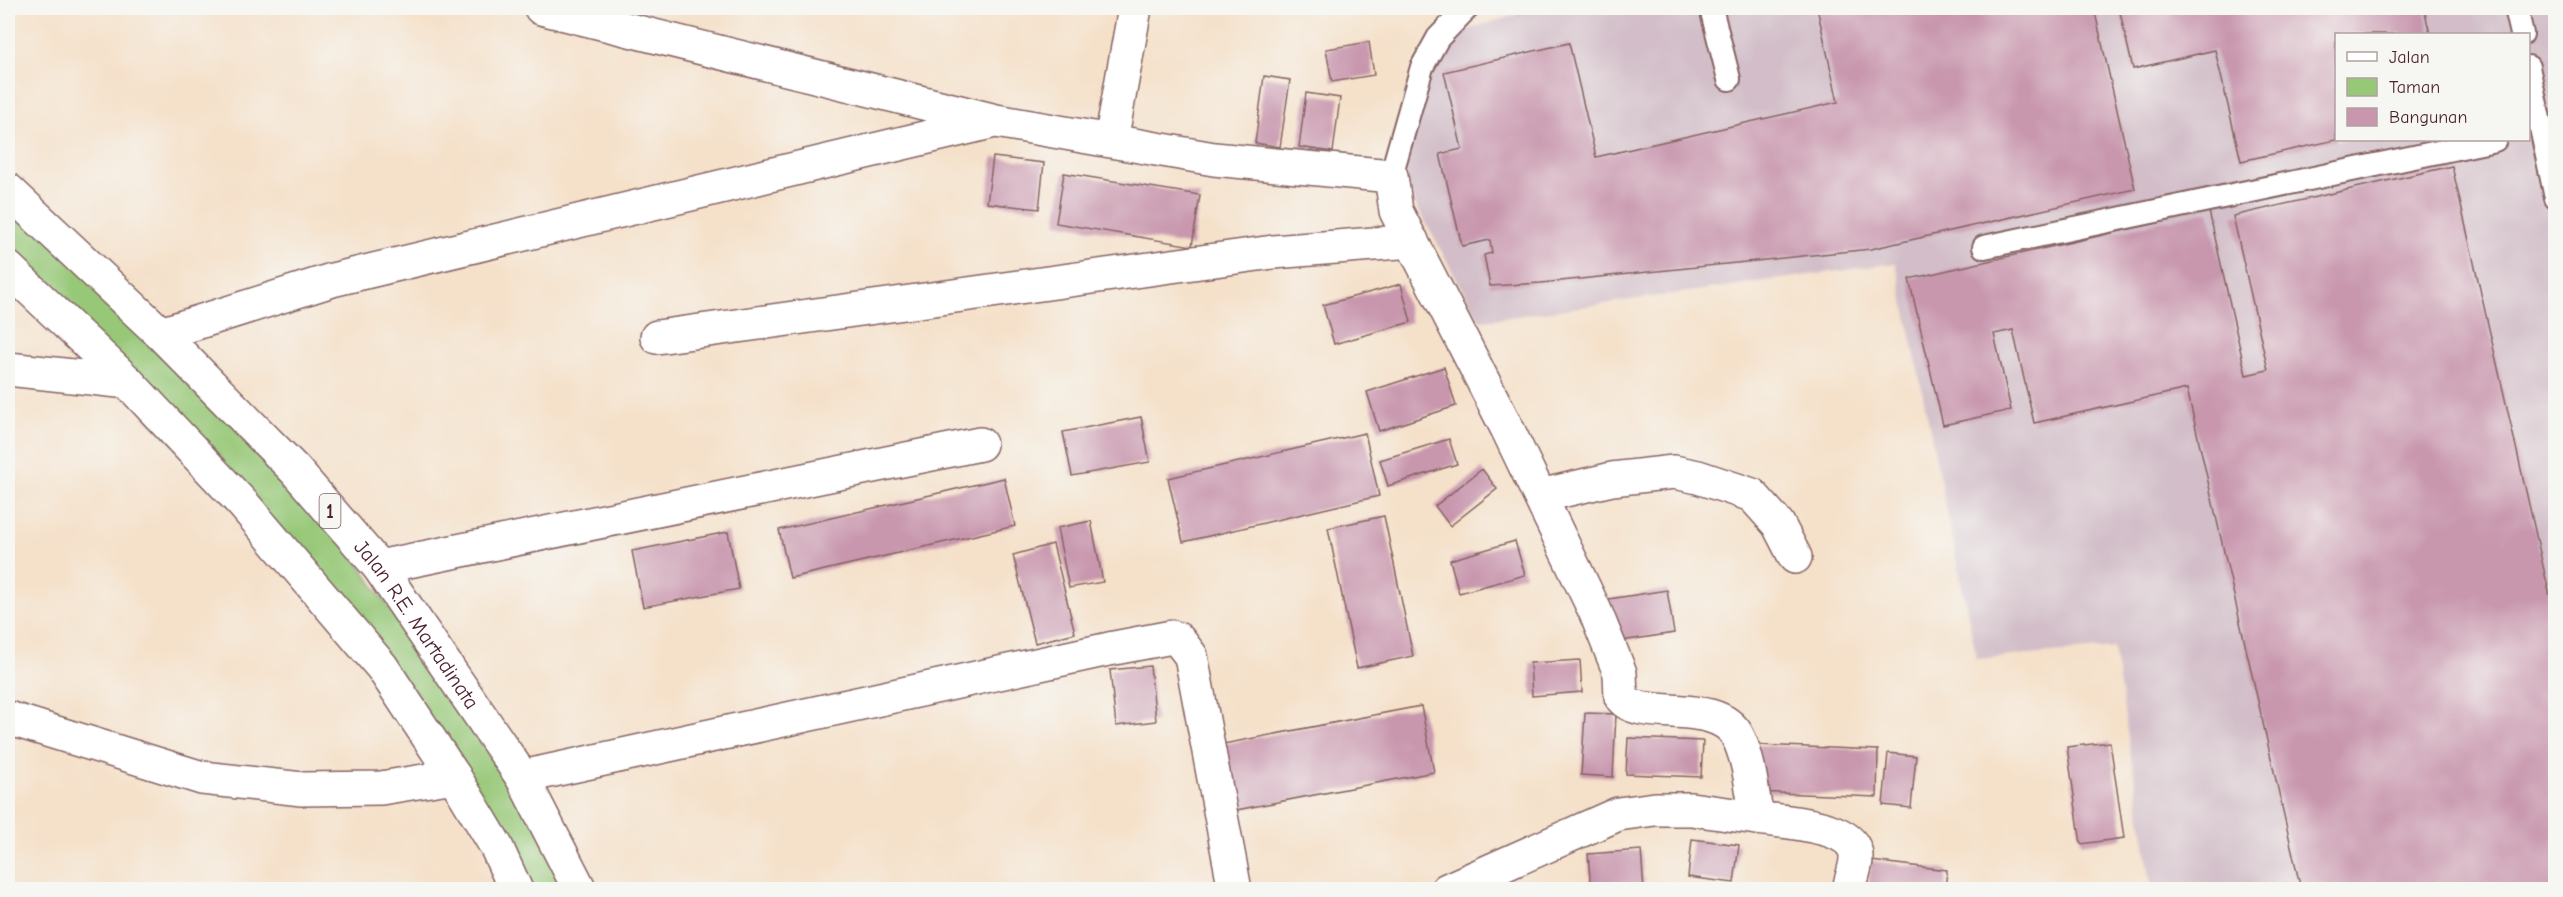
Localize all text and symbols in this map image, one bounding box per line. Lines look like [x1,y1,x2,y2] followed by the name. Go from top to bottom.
[2335,33,2530,141] legend
[2389,47,2430,68] text: Jalan
[2389,77,2440,98] text: Taman
[2389,107,2467,128] text: Bangunan
[320,494,340,528] road number: 1
[349,535,484,714] street label: Jalan R.E. Martadinata

